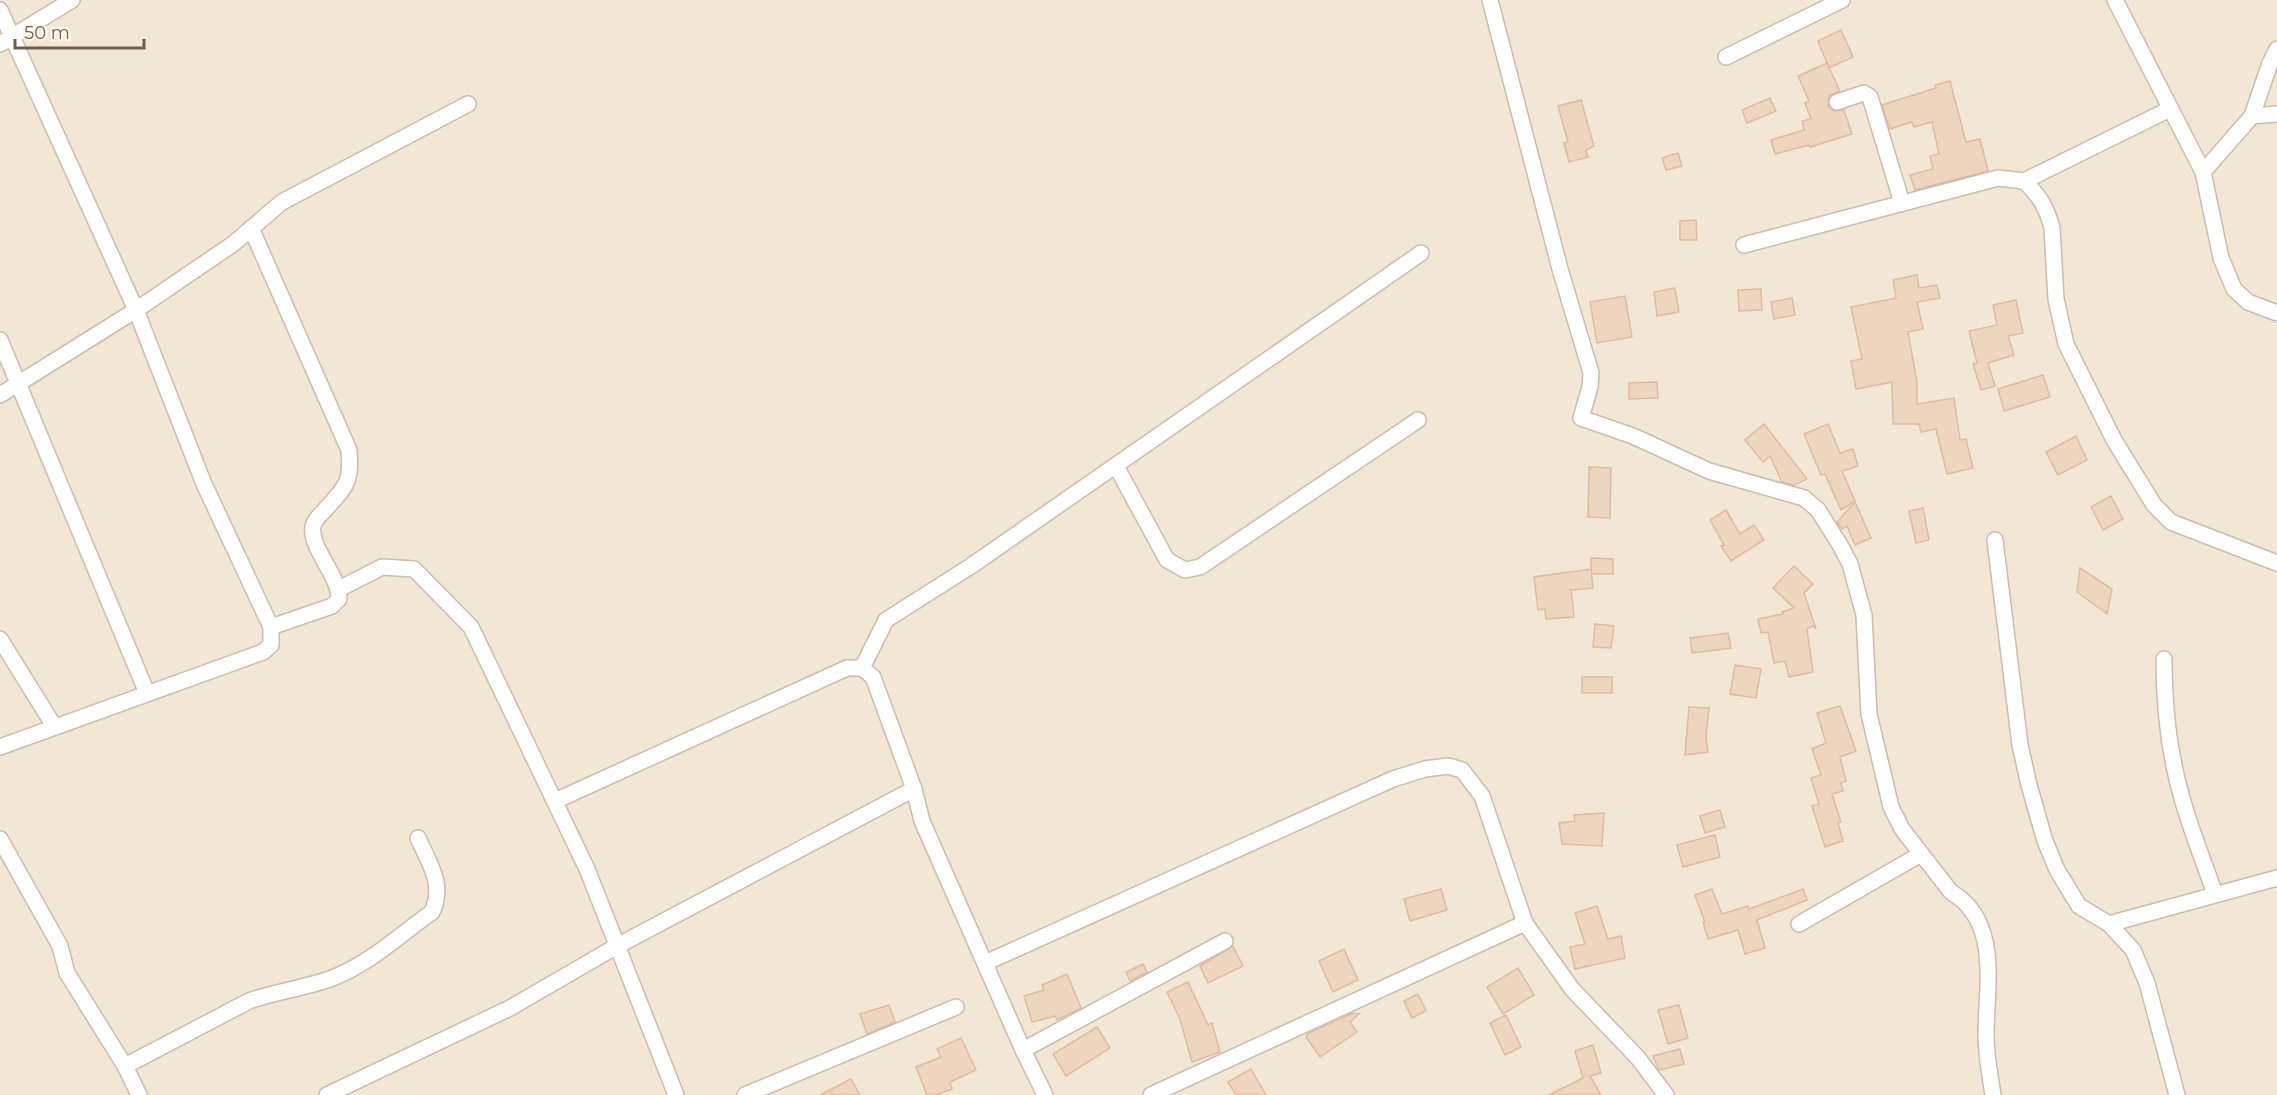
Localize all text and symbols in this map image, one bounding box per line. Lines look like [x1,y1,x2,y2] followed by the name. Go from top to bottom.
[15,12,144,50] scale bar
[24,22,70,44] text: 50 m

